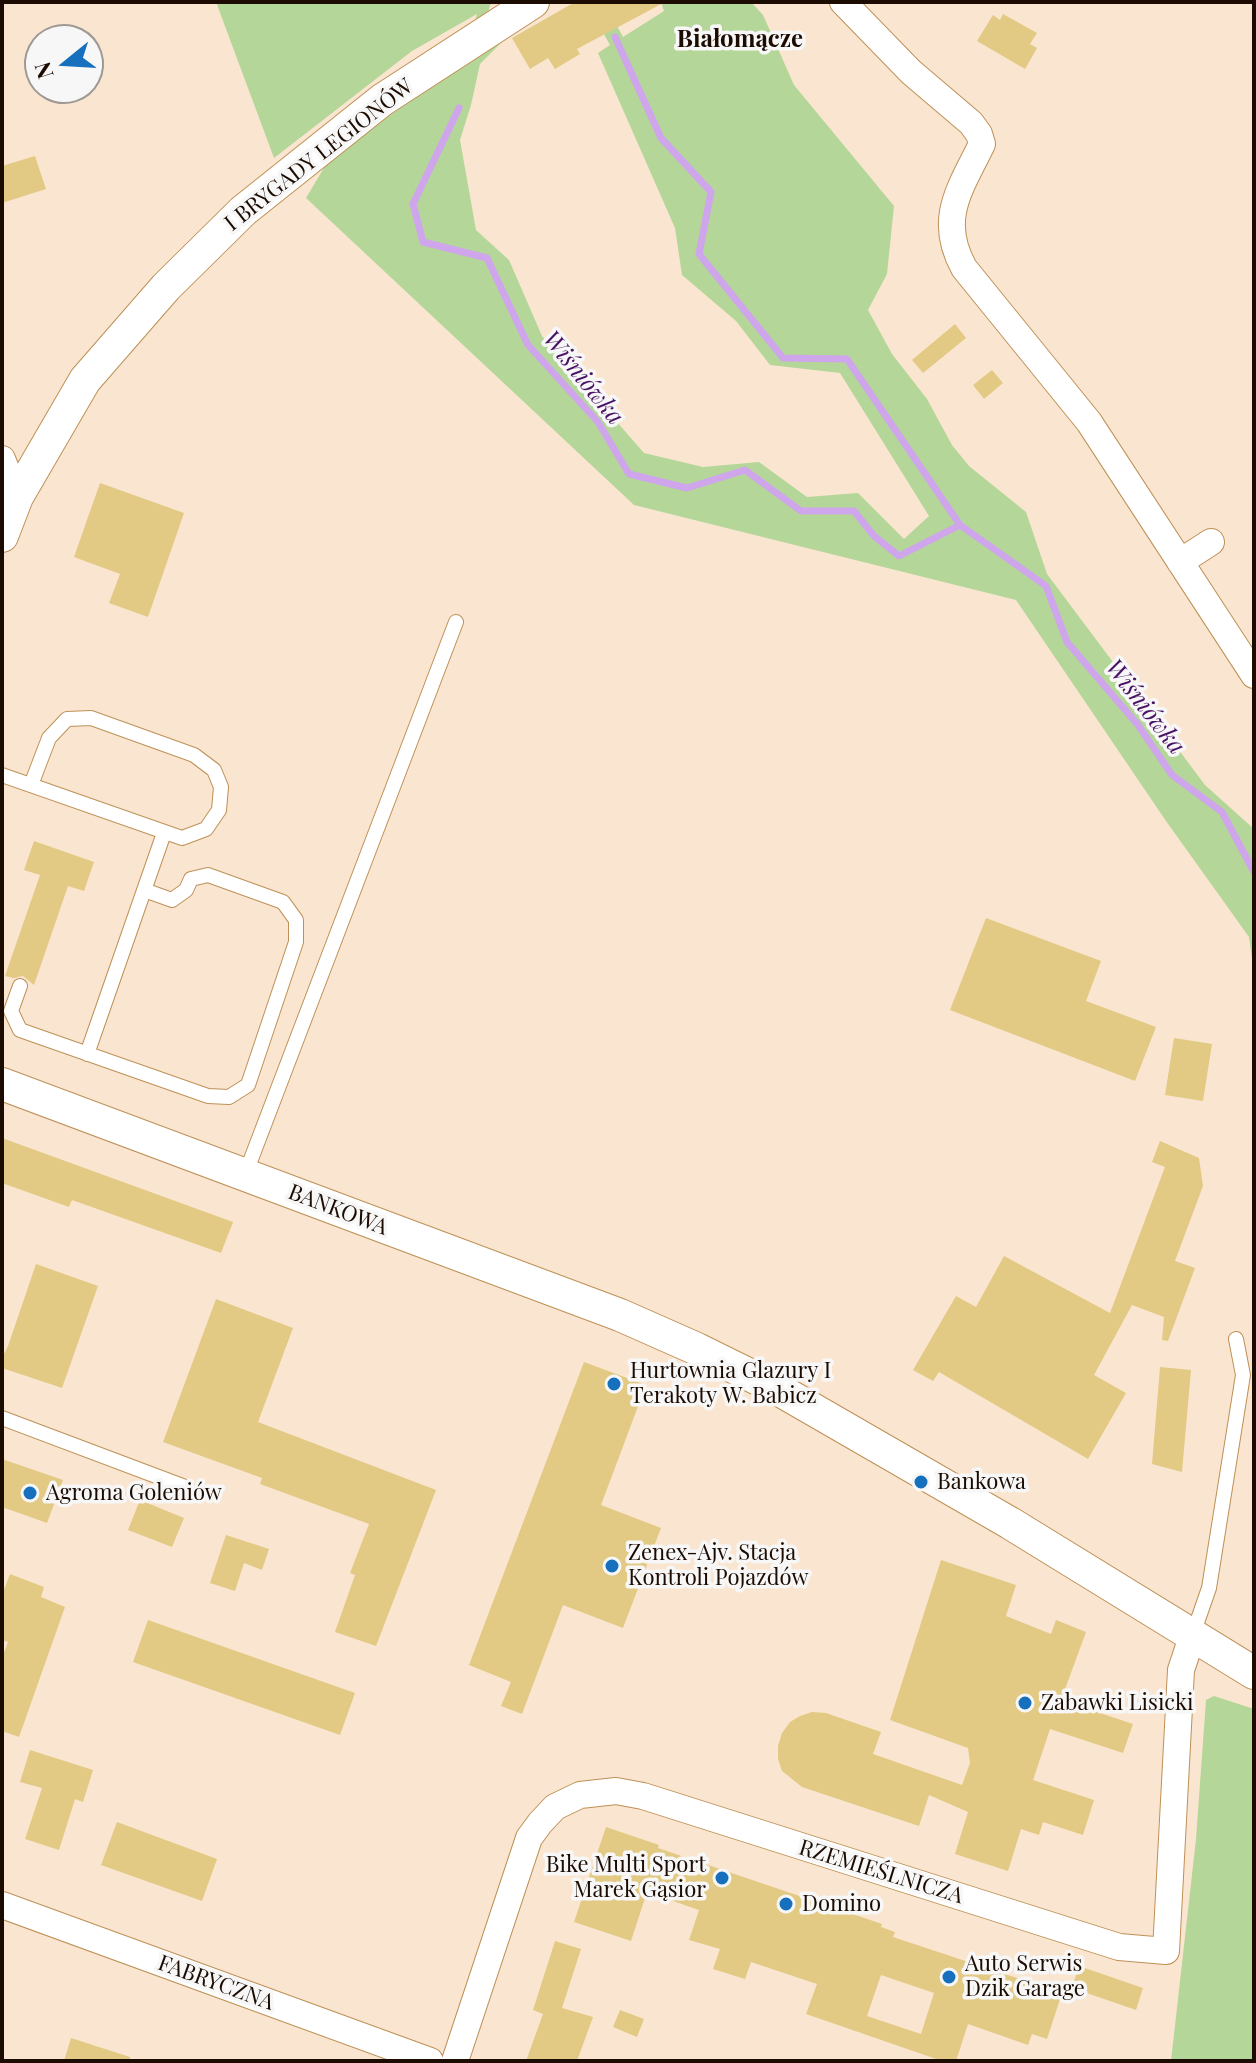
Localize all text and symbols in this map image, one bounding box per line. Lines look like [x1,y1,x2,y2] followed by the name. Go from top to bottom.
[24,24,104,104] north arrow
[677,26,803,54] district label: Białomącze
[26,59,60,83] text: N
[220,73,418,237] street label: I BRYGADY LEGIONÓW
[536,325,630,431] water label: Wiśniówka
[1099,654,1191,760] water label: Wiśniówka
[285,1179,391,1241] street label: BANKOWA
[630,1358,831,1410] place label: Hurtownia Glazury I Terakoty W. Babicz
[605,1375,623,1393] marker: Hurtownia Glazury I Terakoty W. Babicz
[937,1469,1026,1495] place label: Bankowa
[912,1473,930,1491] marker: Bankowa
[46,1480,222,1506] place label: Agroma Goleniów
[21,1484,39,1502] marker: Agroma Goleniów
[628,1540,808,1592] place label: Zenex-Ajv. Stacja Kontroli Pojazdów
[603,1557,621,1575] marker: Zenex-Ajv. Stacja Kontroli Pojazdów
[1041,1690,1194,1716] place label: Zabawki Lisicki
[1016,1694,1034,1712] marker: Zabawki Lisicki
[796,1834,966,1910] street label: RZEMIEŚLNICZA
[546,1852,706,1904] place label: Bike Multi Sport Marek Gąsior
[713,1869,731,1887] marker: Bike Multi Sport Marek Gąsior
[802,1891,881,1917] place label: Domino
[777,1895,795,1913] marker: Domino
[154,1950,278,2016] street label: FABRYCZNA
[965,1951,1085,2002] place label: Auto Serwis Dzik Garage
[940,1968,958,1986] marker: Auto Serwis Dzik Garage

